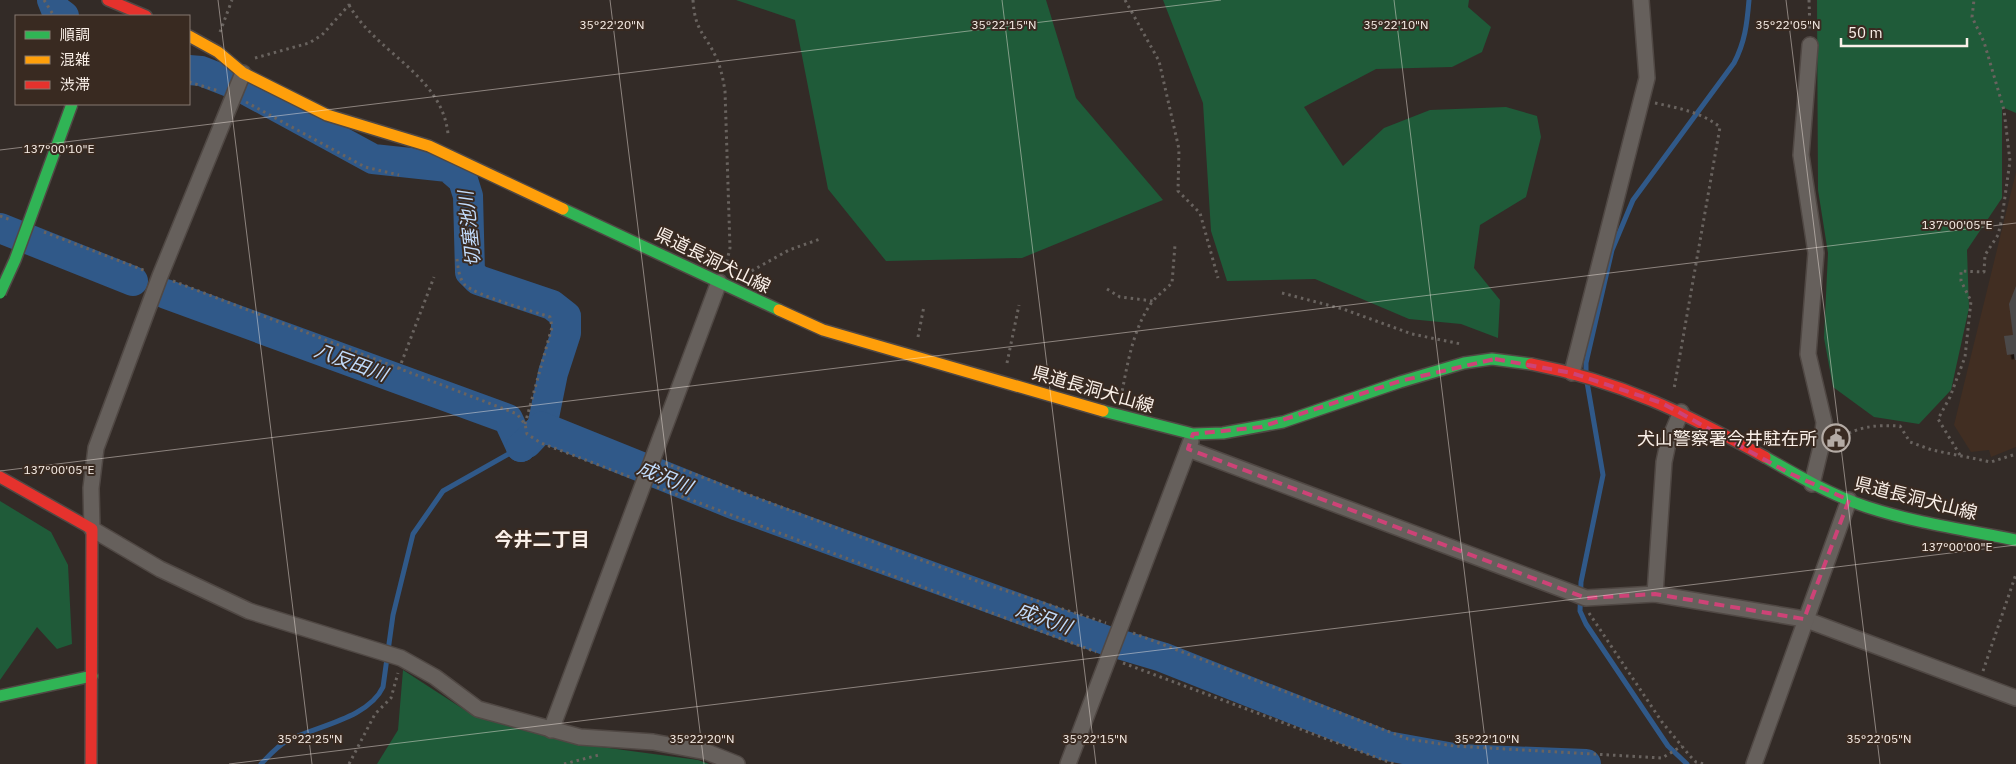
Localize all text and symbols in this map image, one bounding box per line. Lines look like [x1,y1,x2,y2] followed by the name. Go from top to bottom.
[15,15,190,105] legend
[1841,15,1967,47] scale bar
[579,17,645,32] text: 35°22'20"N
[971,17,1037,32] text: 35°22'15"N
[1363,17,1429,32] text: 35°22'10"N
[1755,17,1821,32] text: 35°22'05"N
[1848,23,1883,42] text: 50 m
[60,25,90,44] text: 順調
[60,50,90,69] text: 混雑
[60,75,90,94] text: 渋滞
[24,141,94,156] text: 137°00'10"E
[453,188,485,268] water label: 切塞池川
[1922,217,1992,232] text: 137°00'05"E
[651,222,775,298] street label: 県道長洞犬山線
[311,338,393,387] water label: 八反田川
[1029,361,1157,417] street label: 県道長洞犬山線
[1821,423,1851,453] public building icon: 犬山警察署今井駐在所
[1637,427,1817,450] place label: 犬山警察署今井駐在所
[634,455,698,500] water label: 成沢川
[24,462,94,477] text: 137°00'05"E
[1852,472,1980,524] street label: 県道長洞犬山線
[494,527,590,551] district label: 今井二丁目
[1922,539,1992,554] text: 137°00'00"E
[1013,597,1077,640] water label: 成沢川
[277,731,343,746] text: 35°22'25"N
[669,731,735,746] text: 35°22'20"N
[1062,731,1128,746] text: 35°22'15"N
[1454,731,1520,746] text: 35°22'10"N
[1846,731,1912,746] text: 35°22'05"N

